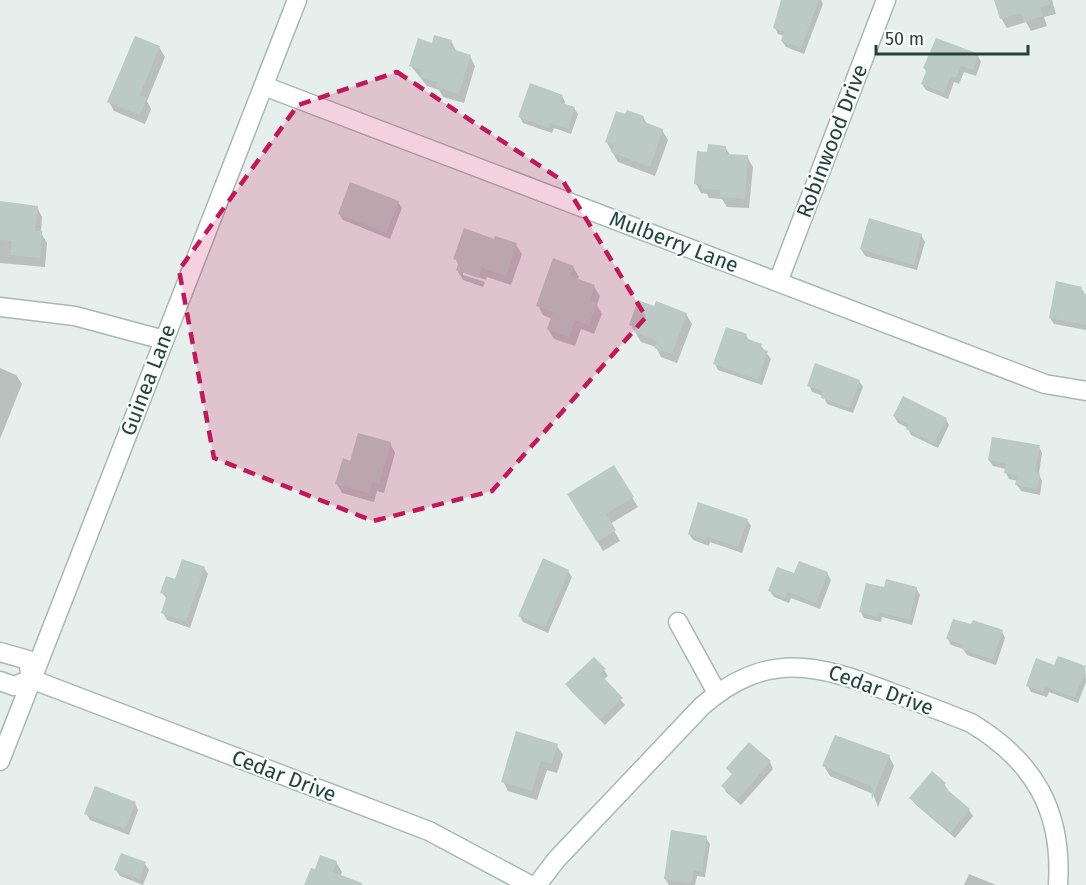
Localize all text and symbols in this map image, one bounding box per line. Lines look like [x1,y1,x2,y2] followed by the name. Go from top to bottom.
[876,18,1028,56] scale bar
[885,28,924,50] text: 50 m
[791,61,873,221] street label: Robinwood Drive
[606,205,742,279] street label: Mulberry Lane
[115,321,181,439] street label: Guinea Lane
[825,659,937,721] street label: Cedar Drive
[228,744,340,808] street label: Cedar Drive

